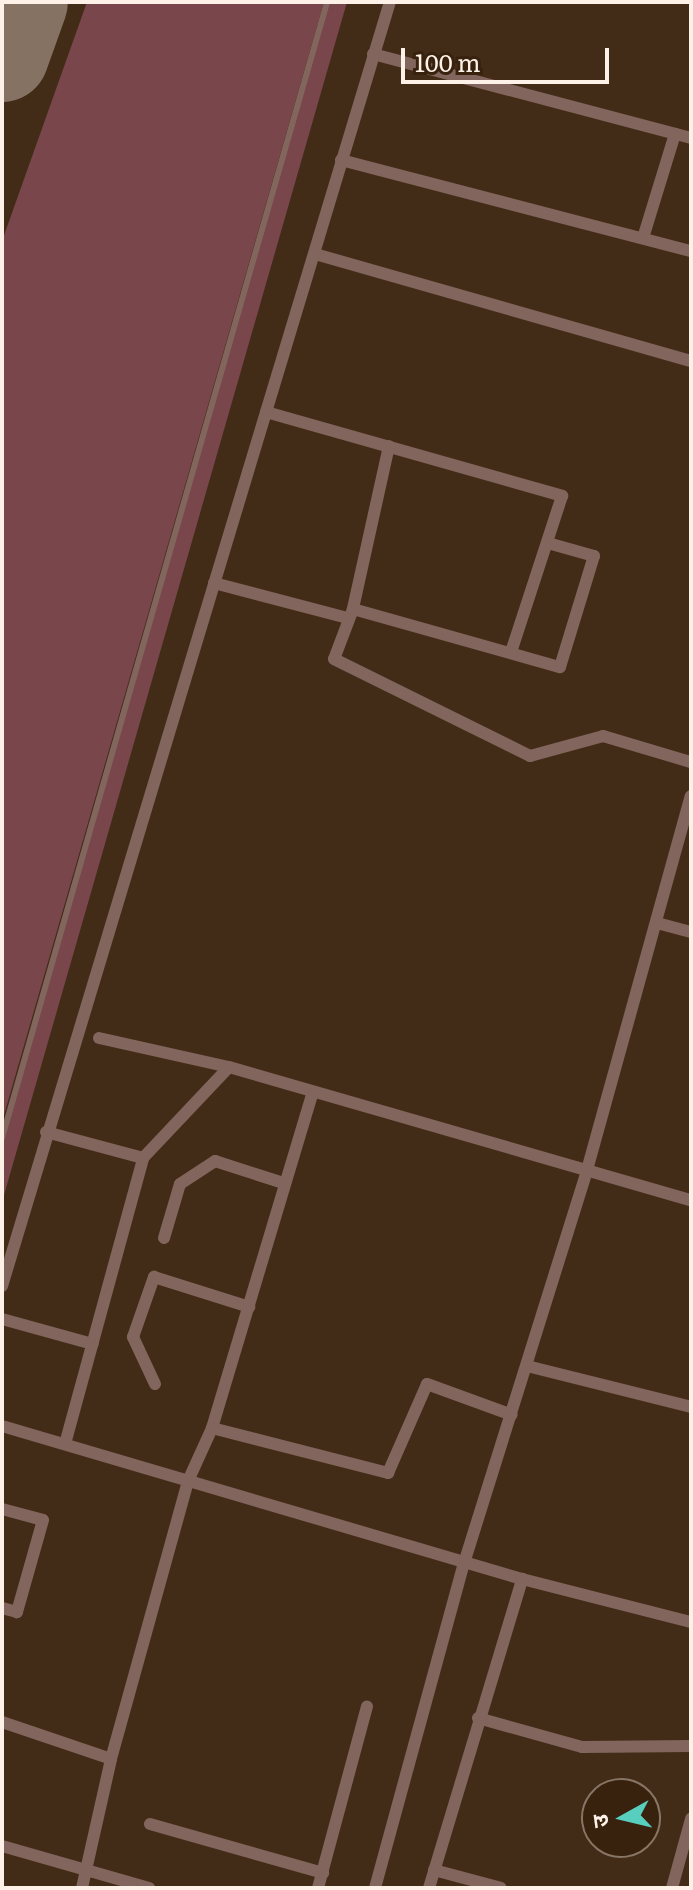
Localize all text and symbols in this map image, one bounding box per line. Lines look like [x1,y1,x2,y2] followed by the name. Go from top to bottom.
[405,32,613,82] scale bar
[415,44,481,79] text: 100 m
[581,1778,661,1858] north arrow
[581,1812,616,1830] text: उ

